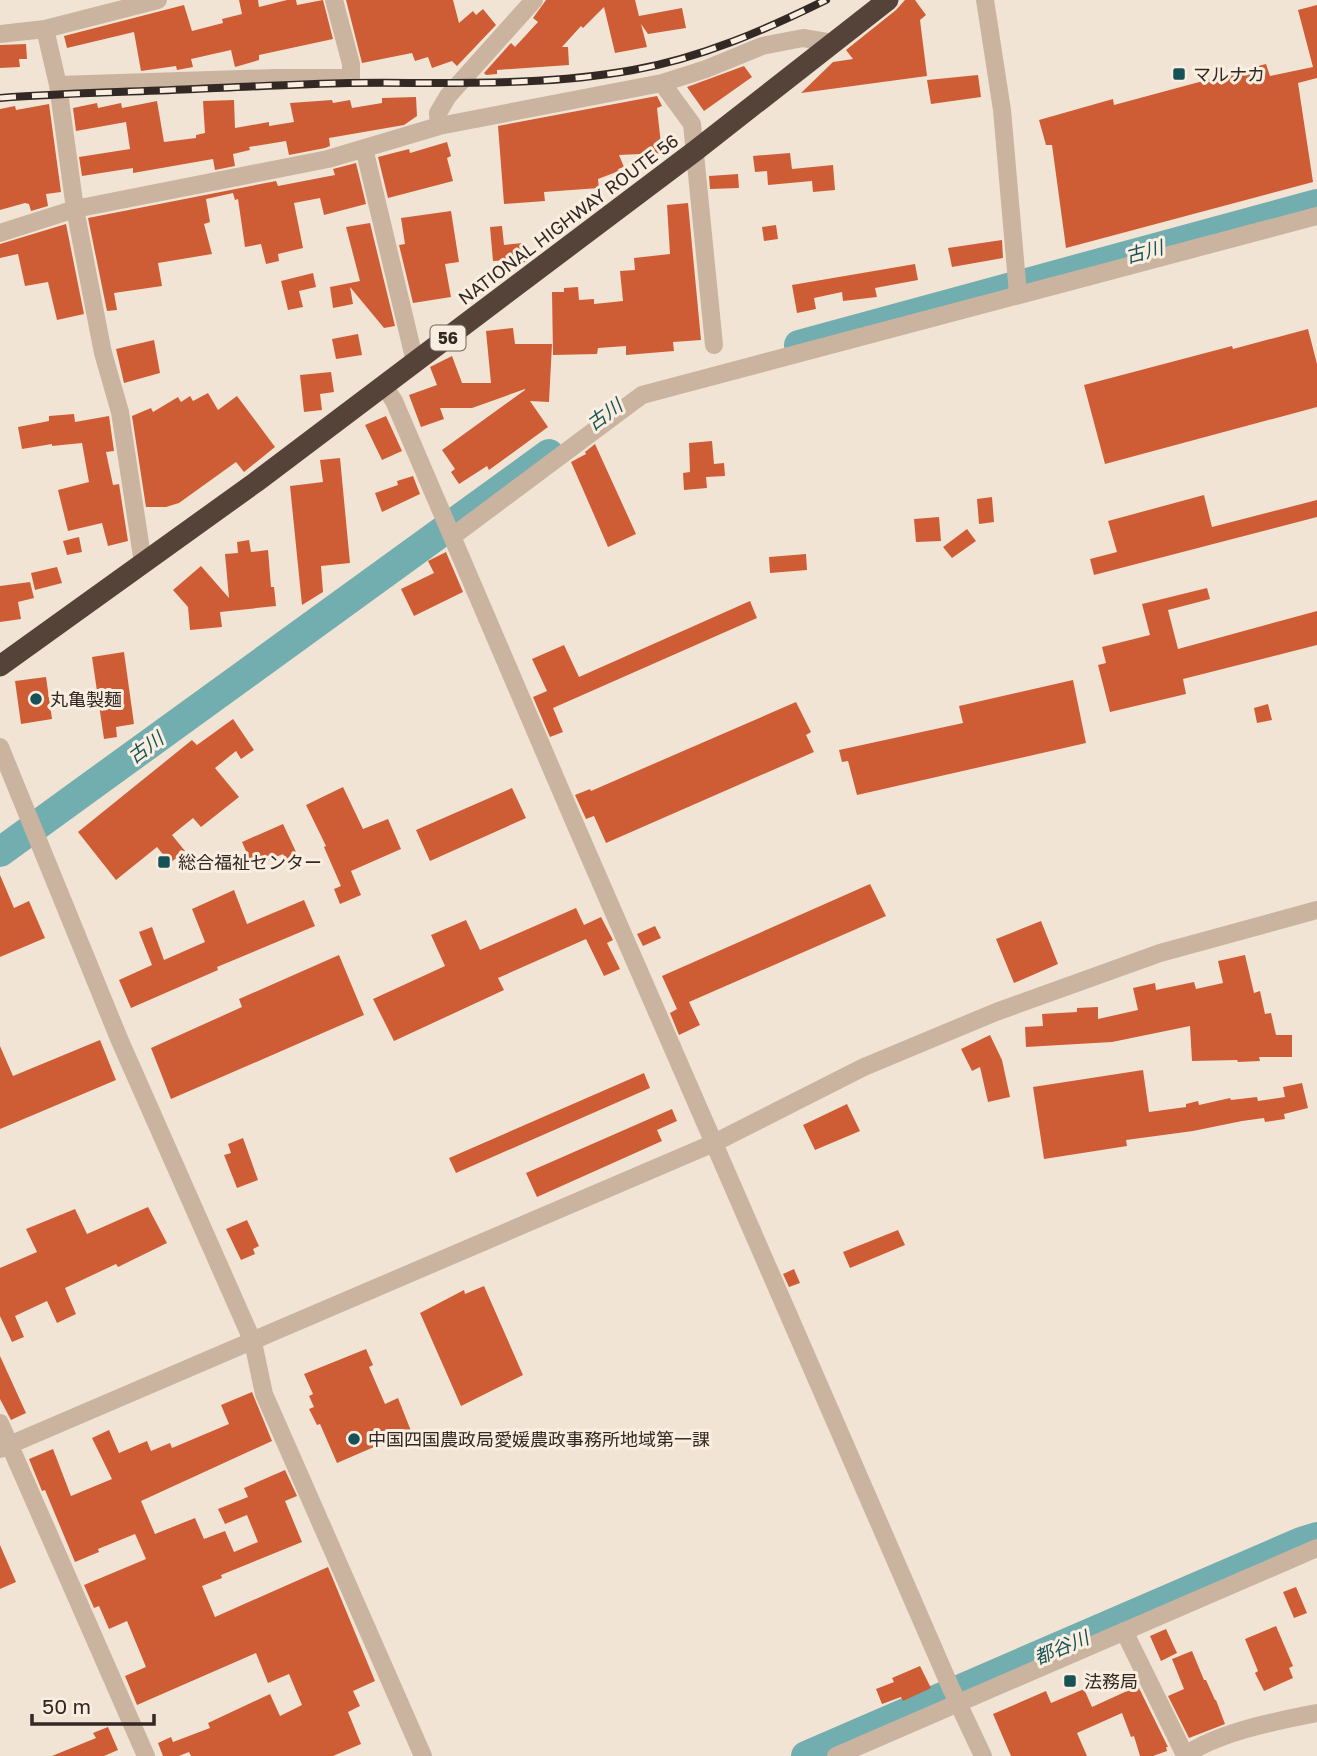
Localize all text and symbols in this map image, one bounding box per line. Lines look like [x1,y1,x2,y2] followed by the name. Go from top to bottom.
[1193,63,1265,85] place label: マルナカ
[1171,66,1187,82] marker: マルナカ
[454,129,682,309] street label: NATIONAL HIGHWAY ROUTE 56
[1123,234,1167,267] water label: 古川
[430,326,466,350] road number: 56
[582,392,628,434] water label: 古川
[50,688,122,710] place label: 丸亀製麺
[28,691,44,707] marker: 丸亀製麺
[123,725,169,767] water label: 古川
[178,851,322,873] place label: 総合福祉センター
[156,854,172,870] marker: 総合福祉センター
[368,1428,710,1450] place label: 中国四国農政局愛媛農政事務所地域第一課
[346,1431,362,1447] marker: 中国四国農政局愛媛農政事務所地域第一課
[1030,1624,1094,1669] water label: 都谷川
[1084,1670,1138,1692] place label: 法務局
[1062,1673,1078,1689] marker: 法務局
[32,1682,154,1726] scale bar
[42,1693,91,1719] text: 50 m

